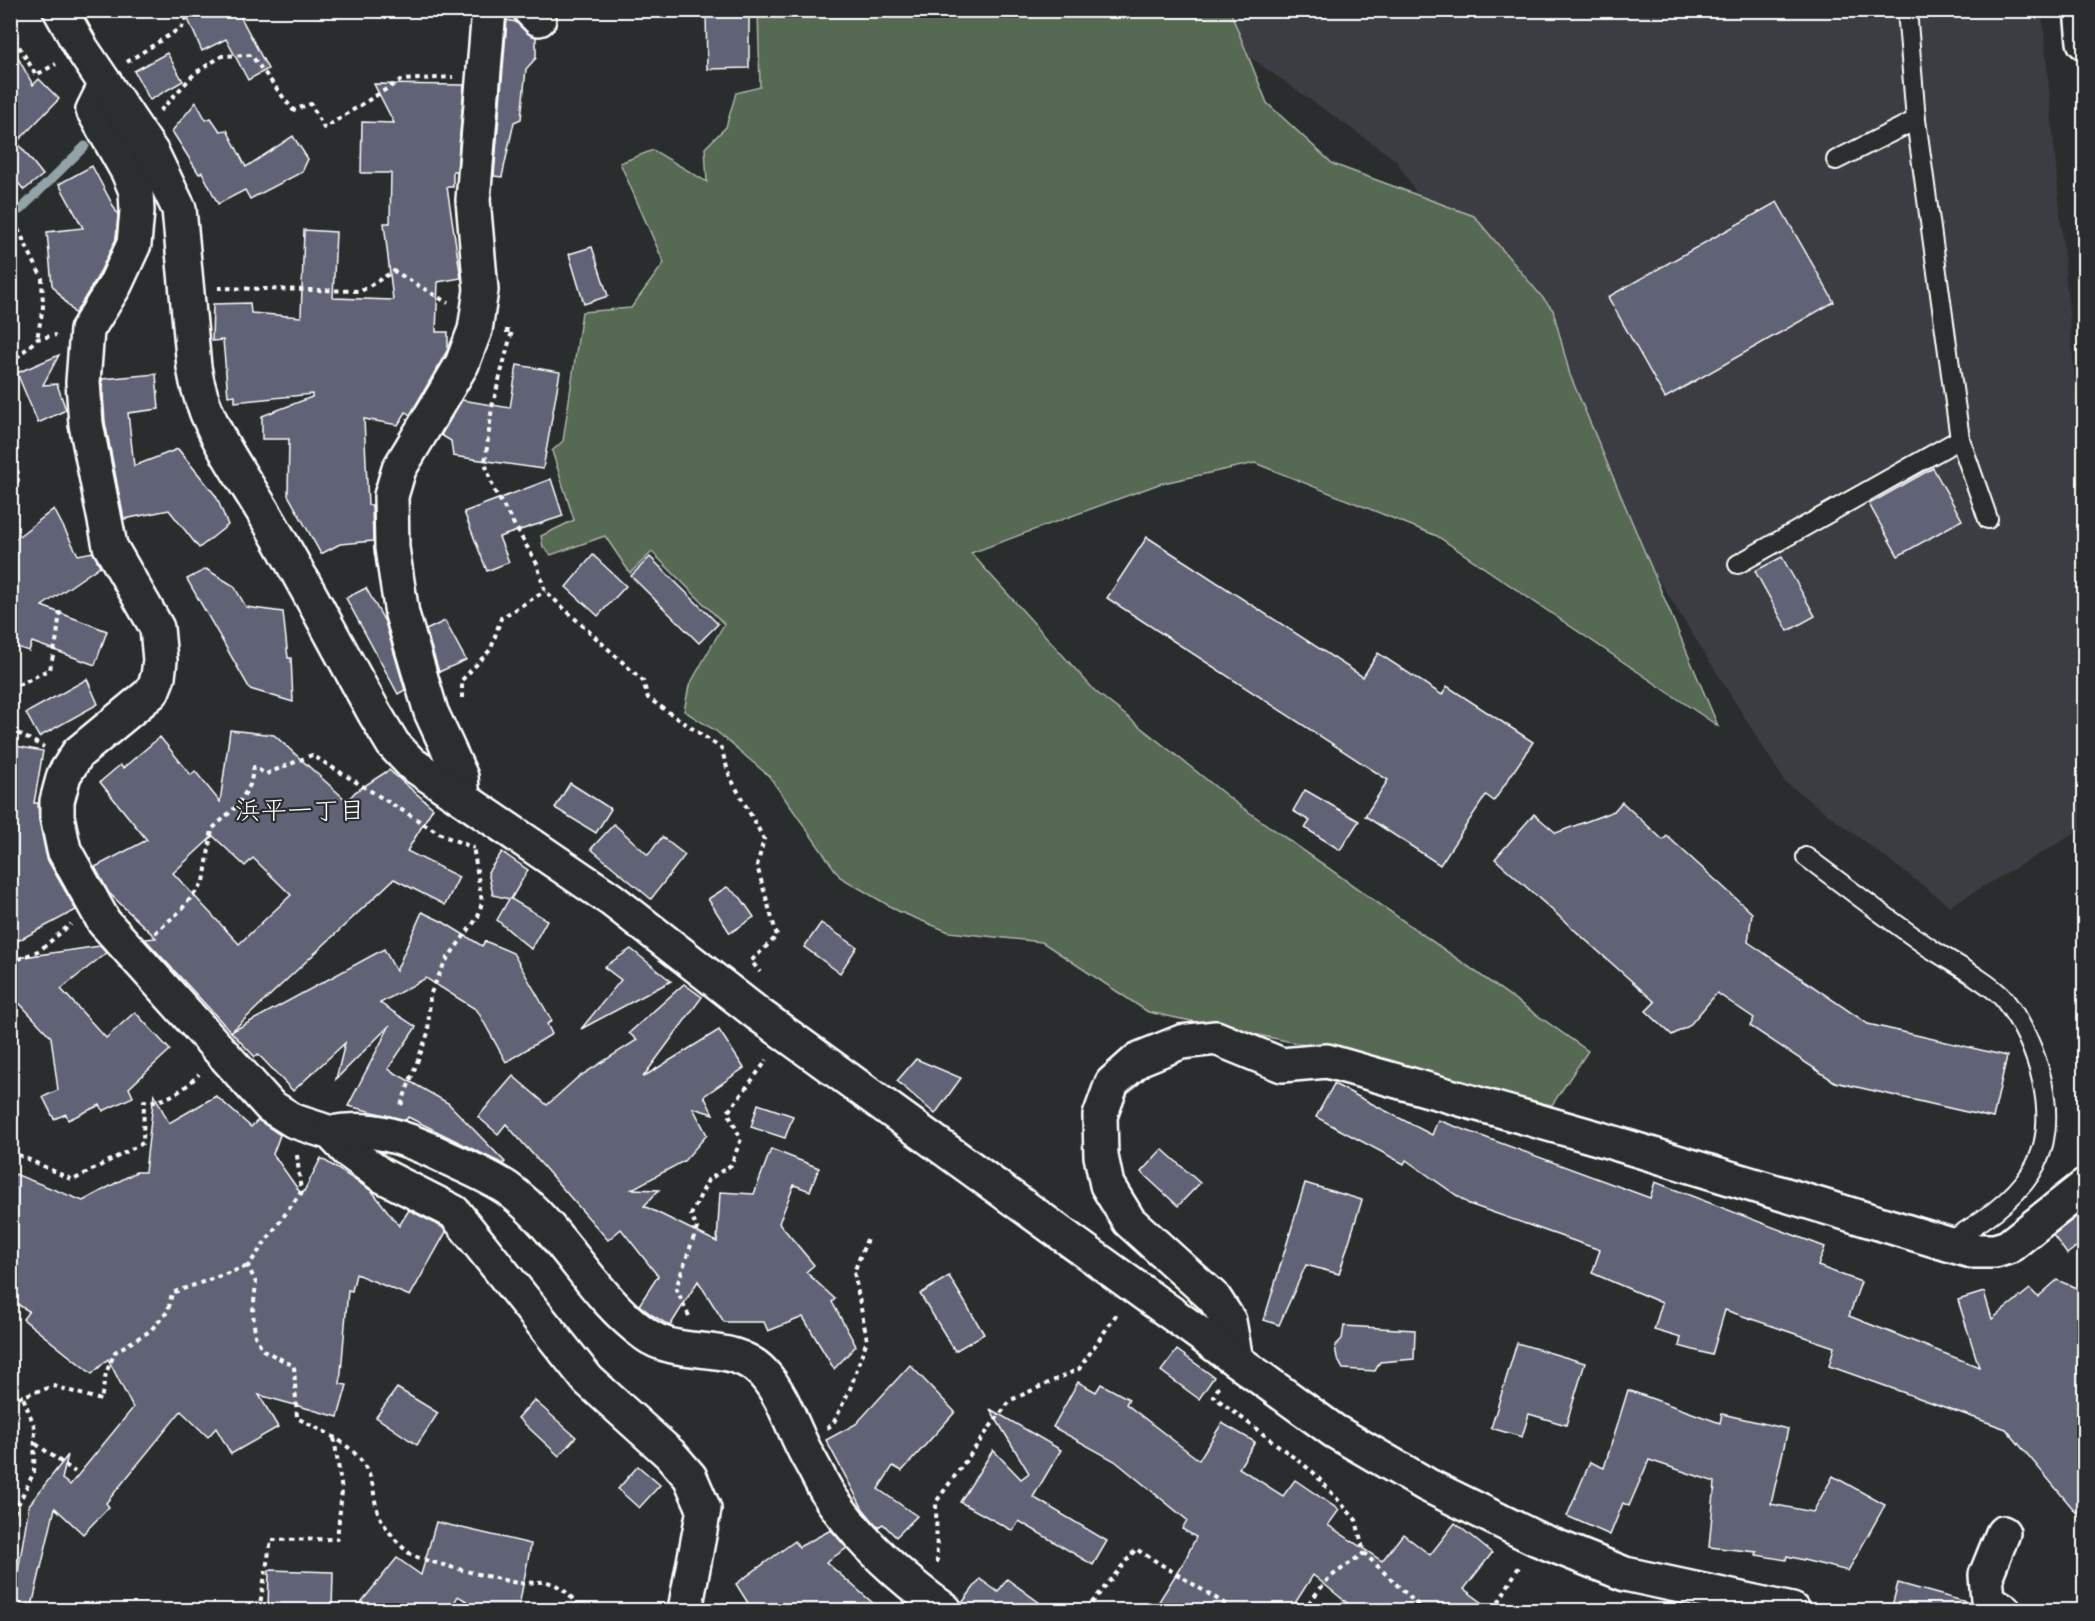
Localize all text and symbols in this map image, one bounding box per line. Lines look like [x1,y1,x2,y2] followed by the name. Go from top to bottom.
[235,794,365,832] district label: 浜平一丁目

